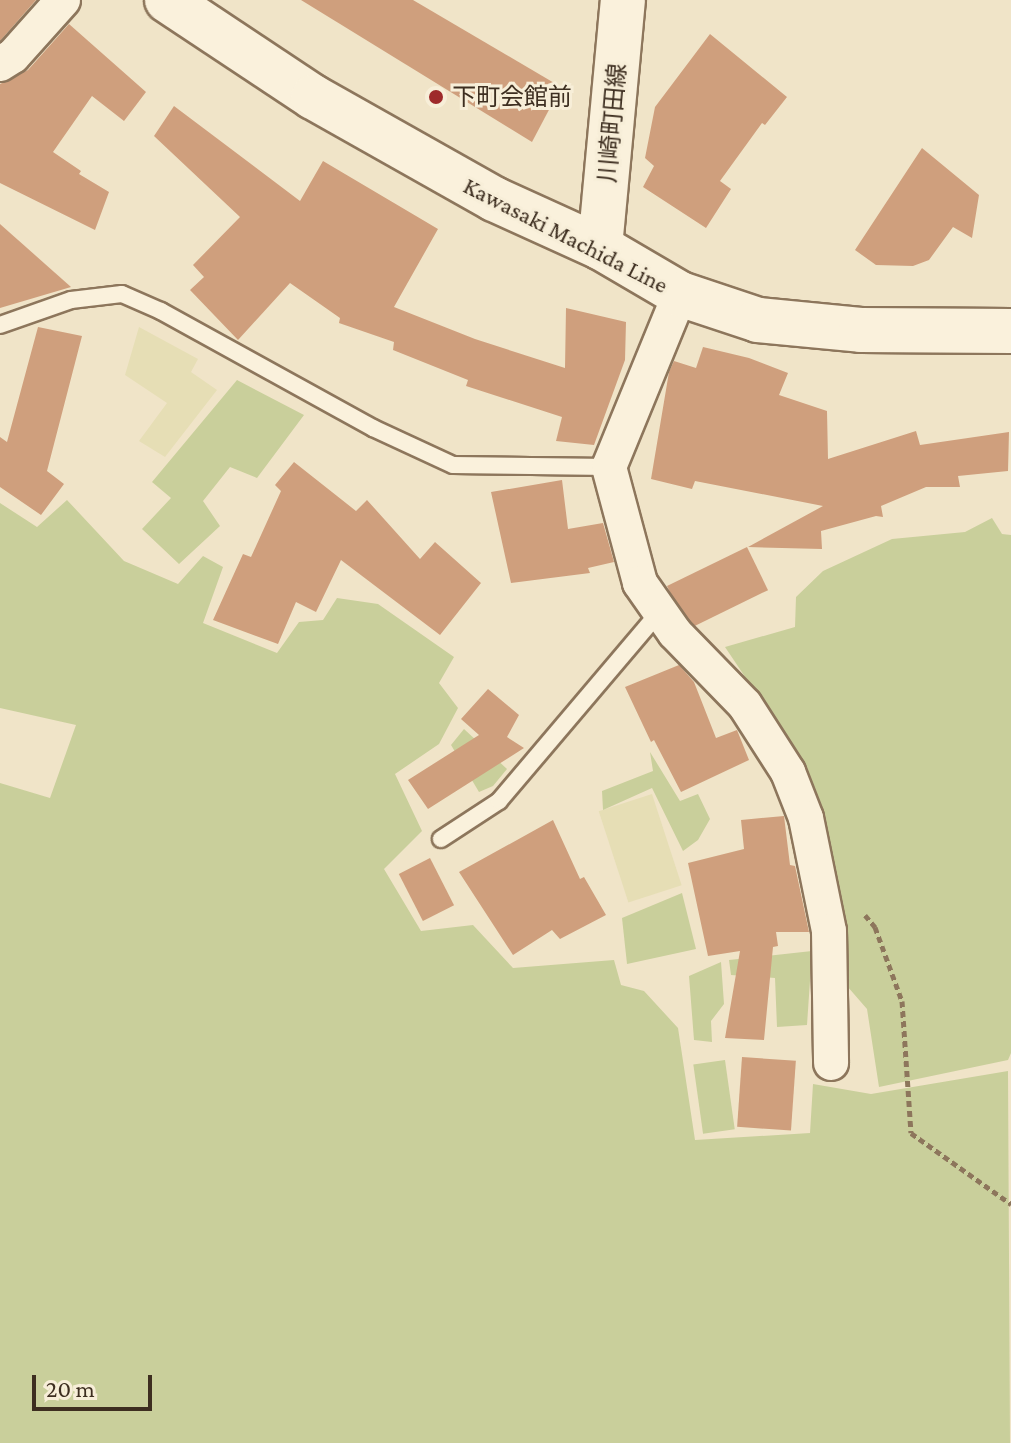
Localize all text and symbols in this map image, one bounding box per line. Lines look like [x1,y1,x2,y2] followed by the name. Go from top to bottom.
[592,62,632,184] street label: 川崎町田線
[452,83,572,111] place label: 下町会館前
[427,88,445,106] marker: 下町会館前
[459,171,673,299] street label: Kawasaki Machida Line
[36,1359,156,1409] scale bar
[46,1375,95,1402] text: 20 m

